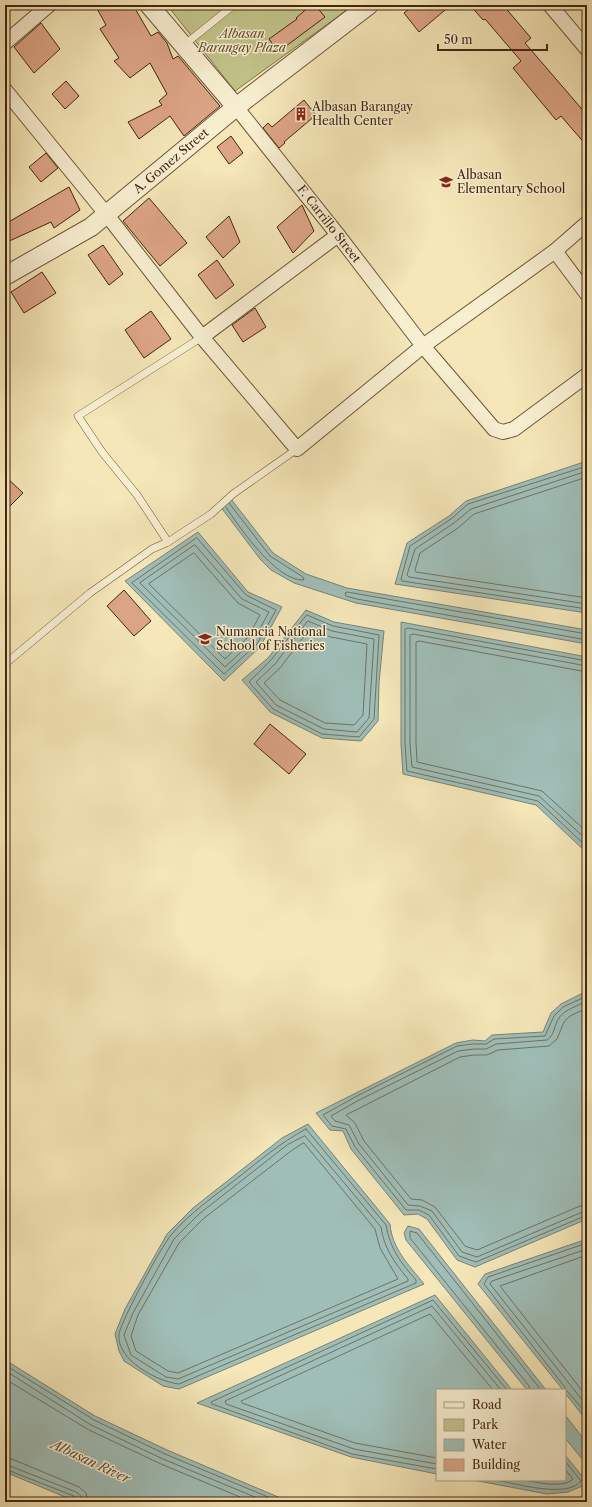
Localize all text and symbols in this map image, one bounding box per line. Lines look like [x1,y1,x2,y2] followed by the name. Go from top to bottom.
[197,26,286,55] park label: Albasan Barangay Plaza
[438,26,547,52] scale bar
[444,32,473,47] text: 50 m
[311,99,413,128] place label: Albasan Barangay Health Center
[293,106,309,122] building icon: Albasan Barangay Health Center
[129,124,212,197] street label: A. Gomez Street
[456,167,566,196] place label: Albasan Elementary School
[438,174,454,190] school or university icon: Albasan Elementary School
[294,182,365,266] street label: F. Carrillo Street
[216,624,326,653] place label: Numancia National School of Fisheries
[197,631,213,647] school or university icon: Numancia National School of Fisheries
[436,1389,566,1481] legend
[472,1397,502,1412] text: Road
[472,1417,499,1432] text: Park
[47,1435,134,1487] water label: Albasan River
[471,1437,506,1452] text: Water
[472,1457,520,1472] text: Building

